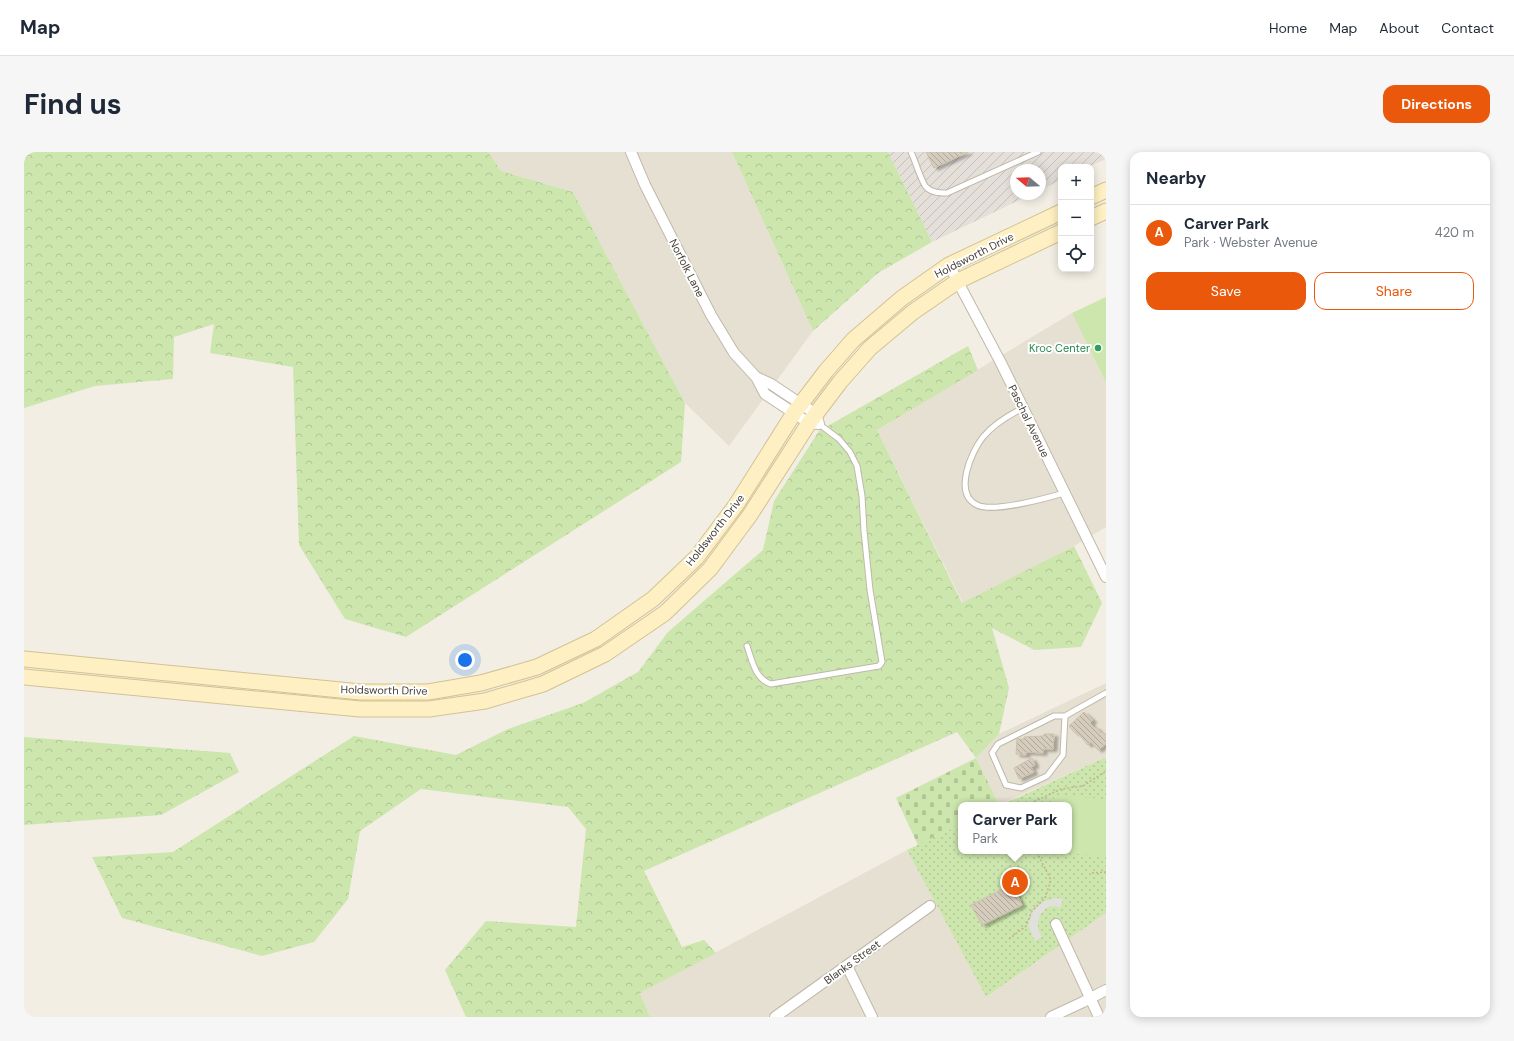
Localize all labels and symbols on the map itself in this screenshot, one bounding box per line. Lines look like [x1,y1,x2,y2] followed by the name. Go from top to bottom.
[1010,164,1046,200] north arrow
[932,229,1016,281] street label: Holdsworth Drive
[666,237,708,299] street label: Norfolk Lane
[1029,341,1090,355] place label: Kroc Center
[1093,343,1103,353] marker: Kroc Center
[1005,382,1053,460] street label: Paschal Avenue
[683,491,747,569] street label: Holdsworth Drive
[455,650,475,670] your location
[340,682,428,698] street label: Holdsworth Drive
[1002,867,1028,897] pin: A
[821,937,883,987] street label: Blanks Street

